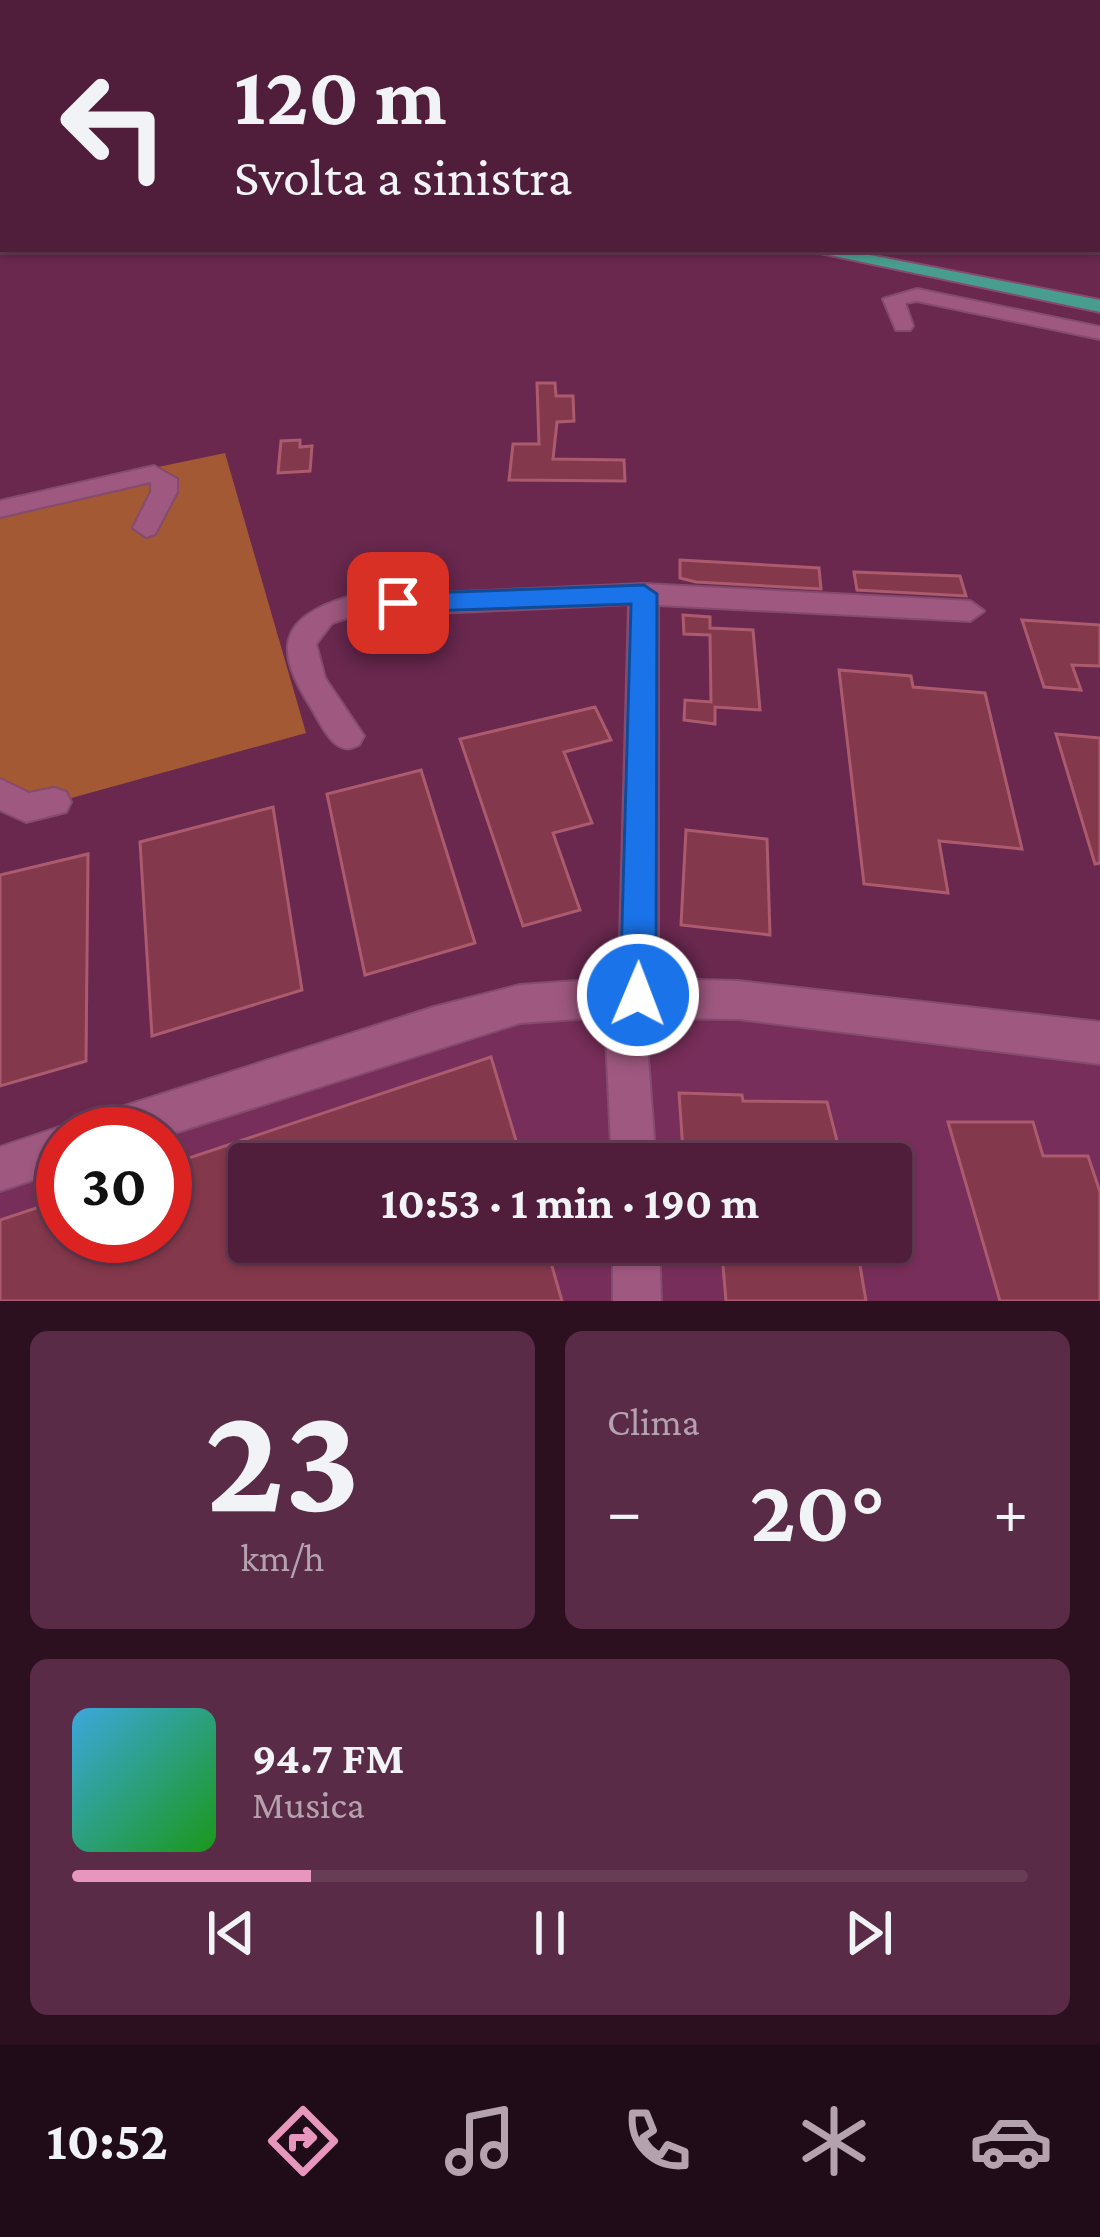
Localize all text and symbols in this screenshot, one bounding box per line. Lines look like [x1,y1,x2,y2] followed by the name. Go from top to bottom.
[36,48,192,204] icon: left
[234,49,447,142] text: 120 m
[234,147,573,207] text: Svolta a sinistra
[347,552,449,654] pin
[365,570,431,636] icon: arrive
[575,932,701,1058] position arrow
[36,1107,192,1263] speed limit sign: 30
[381,1178,759,1228] text: 10:53 · 1 min · 190 m
[205,1371,360,1545] text: 23
[607,1400,700,1443] text: Clima
[750,1460,885,1560] text: 20°
[607,1474,642,1547] text: −
[993,1474,1028,1547] text: +
[240,1536,325,1579] text: km/h
[252,1733,404,1783] text: 94.7 FM
[252,1783,365,1826] text: Musica
[198,1900,264,1966] icon: previous
[517,1900,583,1966] icon: pause
[836,1900,902,1966] icon: next
[261,2099,345,2183] icon: directions
[438,2099,522,2183] icon: music
[615,2099,699,2183] icon: phone
[792,2099,876,2183] icon: climate
[969,2099,1053,2183] icon: car
[47,2111,168,2171] text: 10:52

